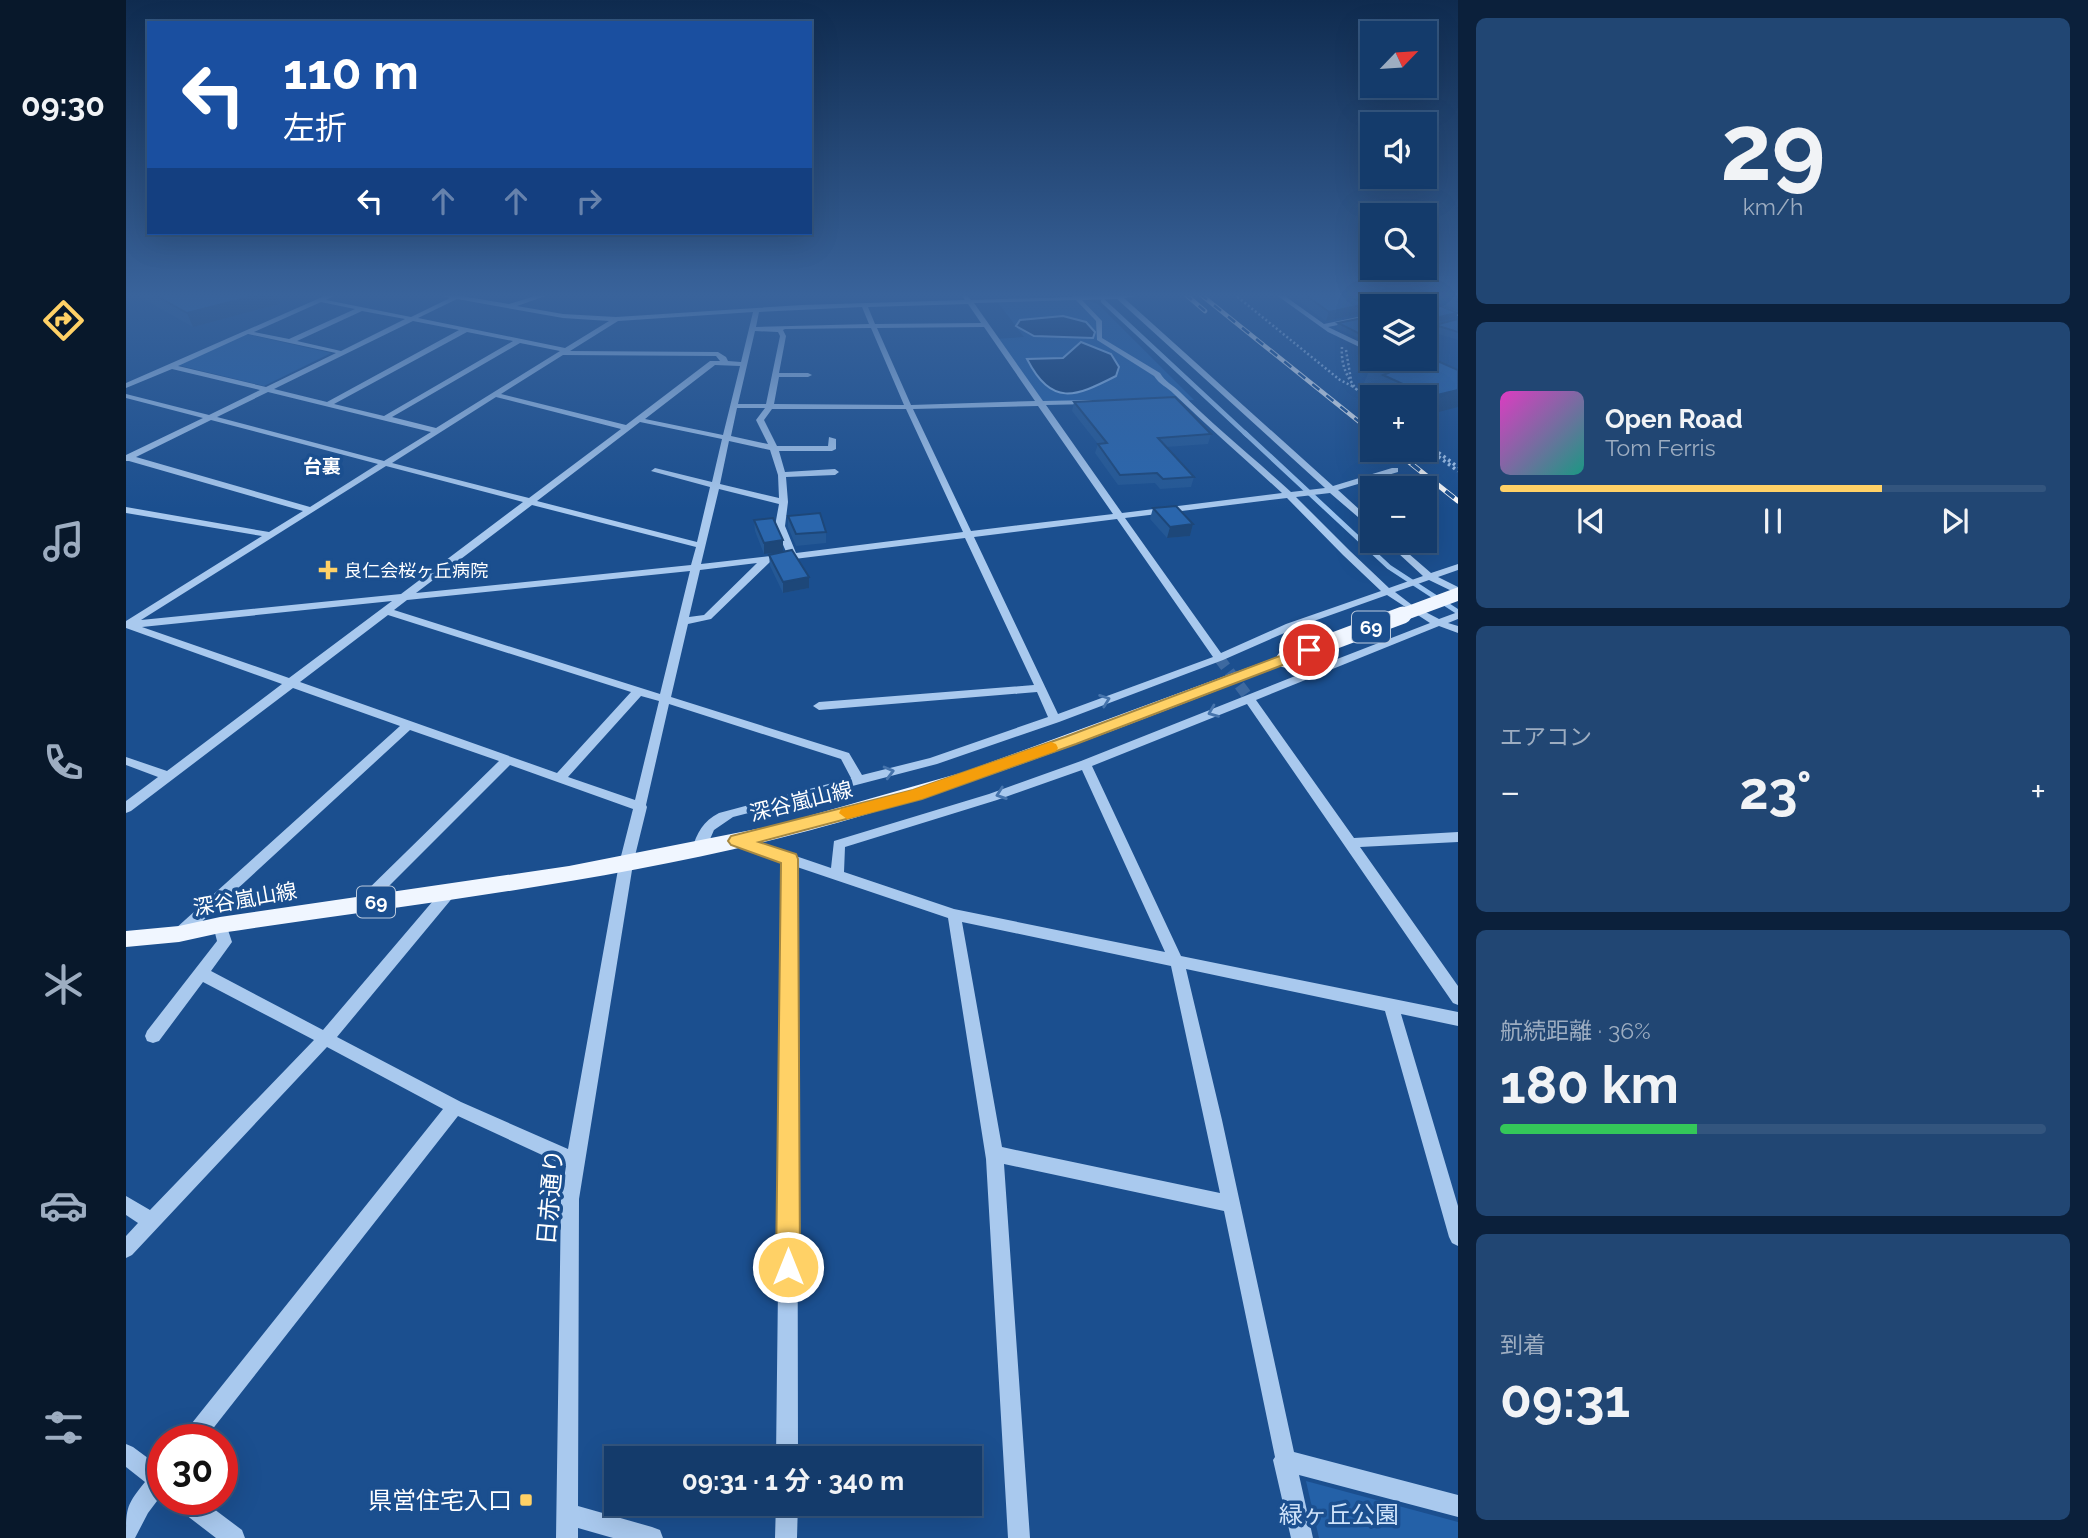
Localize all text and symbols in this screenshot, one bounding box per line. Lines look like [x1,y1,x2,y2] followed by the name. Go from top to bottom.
[1360,21,1437,98] north arrow
[1360,21,1437,553] map controls
[283,43,419,100] text: 110 m
[168,49,259,140] icon: left
[21,86,105,123] text: 09:30
[1721,94,1825,201] text: 29
[283,109,347,146] text: 左折
[1360,112,1437,189] button: sound
[351,182,389,220] icon: left
[424,182,462,220] icon: ahead
[497,182,535,220] icon: ahead
[570,182,608,220] icon: right
[1743,193,1803,220] text: km/h
[1360,203,1437,280] button: search
[1360,294,1437,371] button: layers
[39,296,88,345] icon: directions
[1360,385,1437,462] button: +
[1605,404,1743,434] text: Open Road
[1605,434,1716,461] text: Tom Ferris
[303,455,341,477] district label: 台裏
[1360,476,1437,553] button: −
[1572,502,1610,540] icon: previous
[1754,502,1792,540] icon: pause
[1936,502,1974,540] icon: next
[39,517,88,566] icon: music
[318,560,338,580] marker: 良仁会桜ヶ丘病院
[344,560,488,581] place label: 良仁会桜ヶ丘病院
[1352,612,1390,642] road number: 69
[1279,620,1339,680] pin
[1290,631,1328,669] icon: arrive
[1098,695,1110,709] one-way arrow
[1208,704,1220,718] one-way arrow
[1500,723,1592,750] text: エアコン
[39,738,88,787] icon: phone
[1739,760,1812,821] text: 23°
[883,766,895,781] one-way arrow
[1500,769,1520,814] text: −
[2030,769,2046,814] text: +
[747,776,855,826] street label: 深谷嵐山線
[995,786,1008,800] one-way arrow
[191,878,299,920] street label: 深谷嵐山線
[357,887,395,918] road number: 69
[39,960,88,1009] icon: climate
[1500,1017,1651,1044] text: 航続距離 · 36%
[1500,1054,1679,1115] text: 180 km
[531,1148,569,1246] street label: 日赤通り
[39,1181,88,1230] icon: car
[751,1230,825,1304] position arrow
[1500,1331,1546,1358] text: 到着
[1500,1368,1630,1429] text: 09:31
[39,1403,88,1452] icon: filters
[147,1424,238,1515] speed limit sign: 30
[682,1466,904,1496] text: 09:31 · 1 分 · 340 m
[368,1486,512,1515] place label: 県営住宅入口
[518,1492,534,1508] marker: 県営住宅入口
[1279,1500,1399,1529] park label: 緑ヶ丘公園

